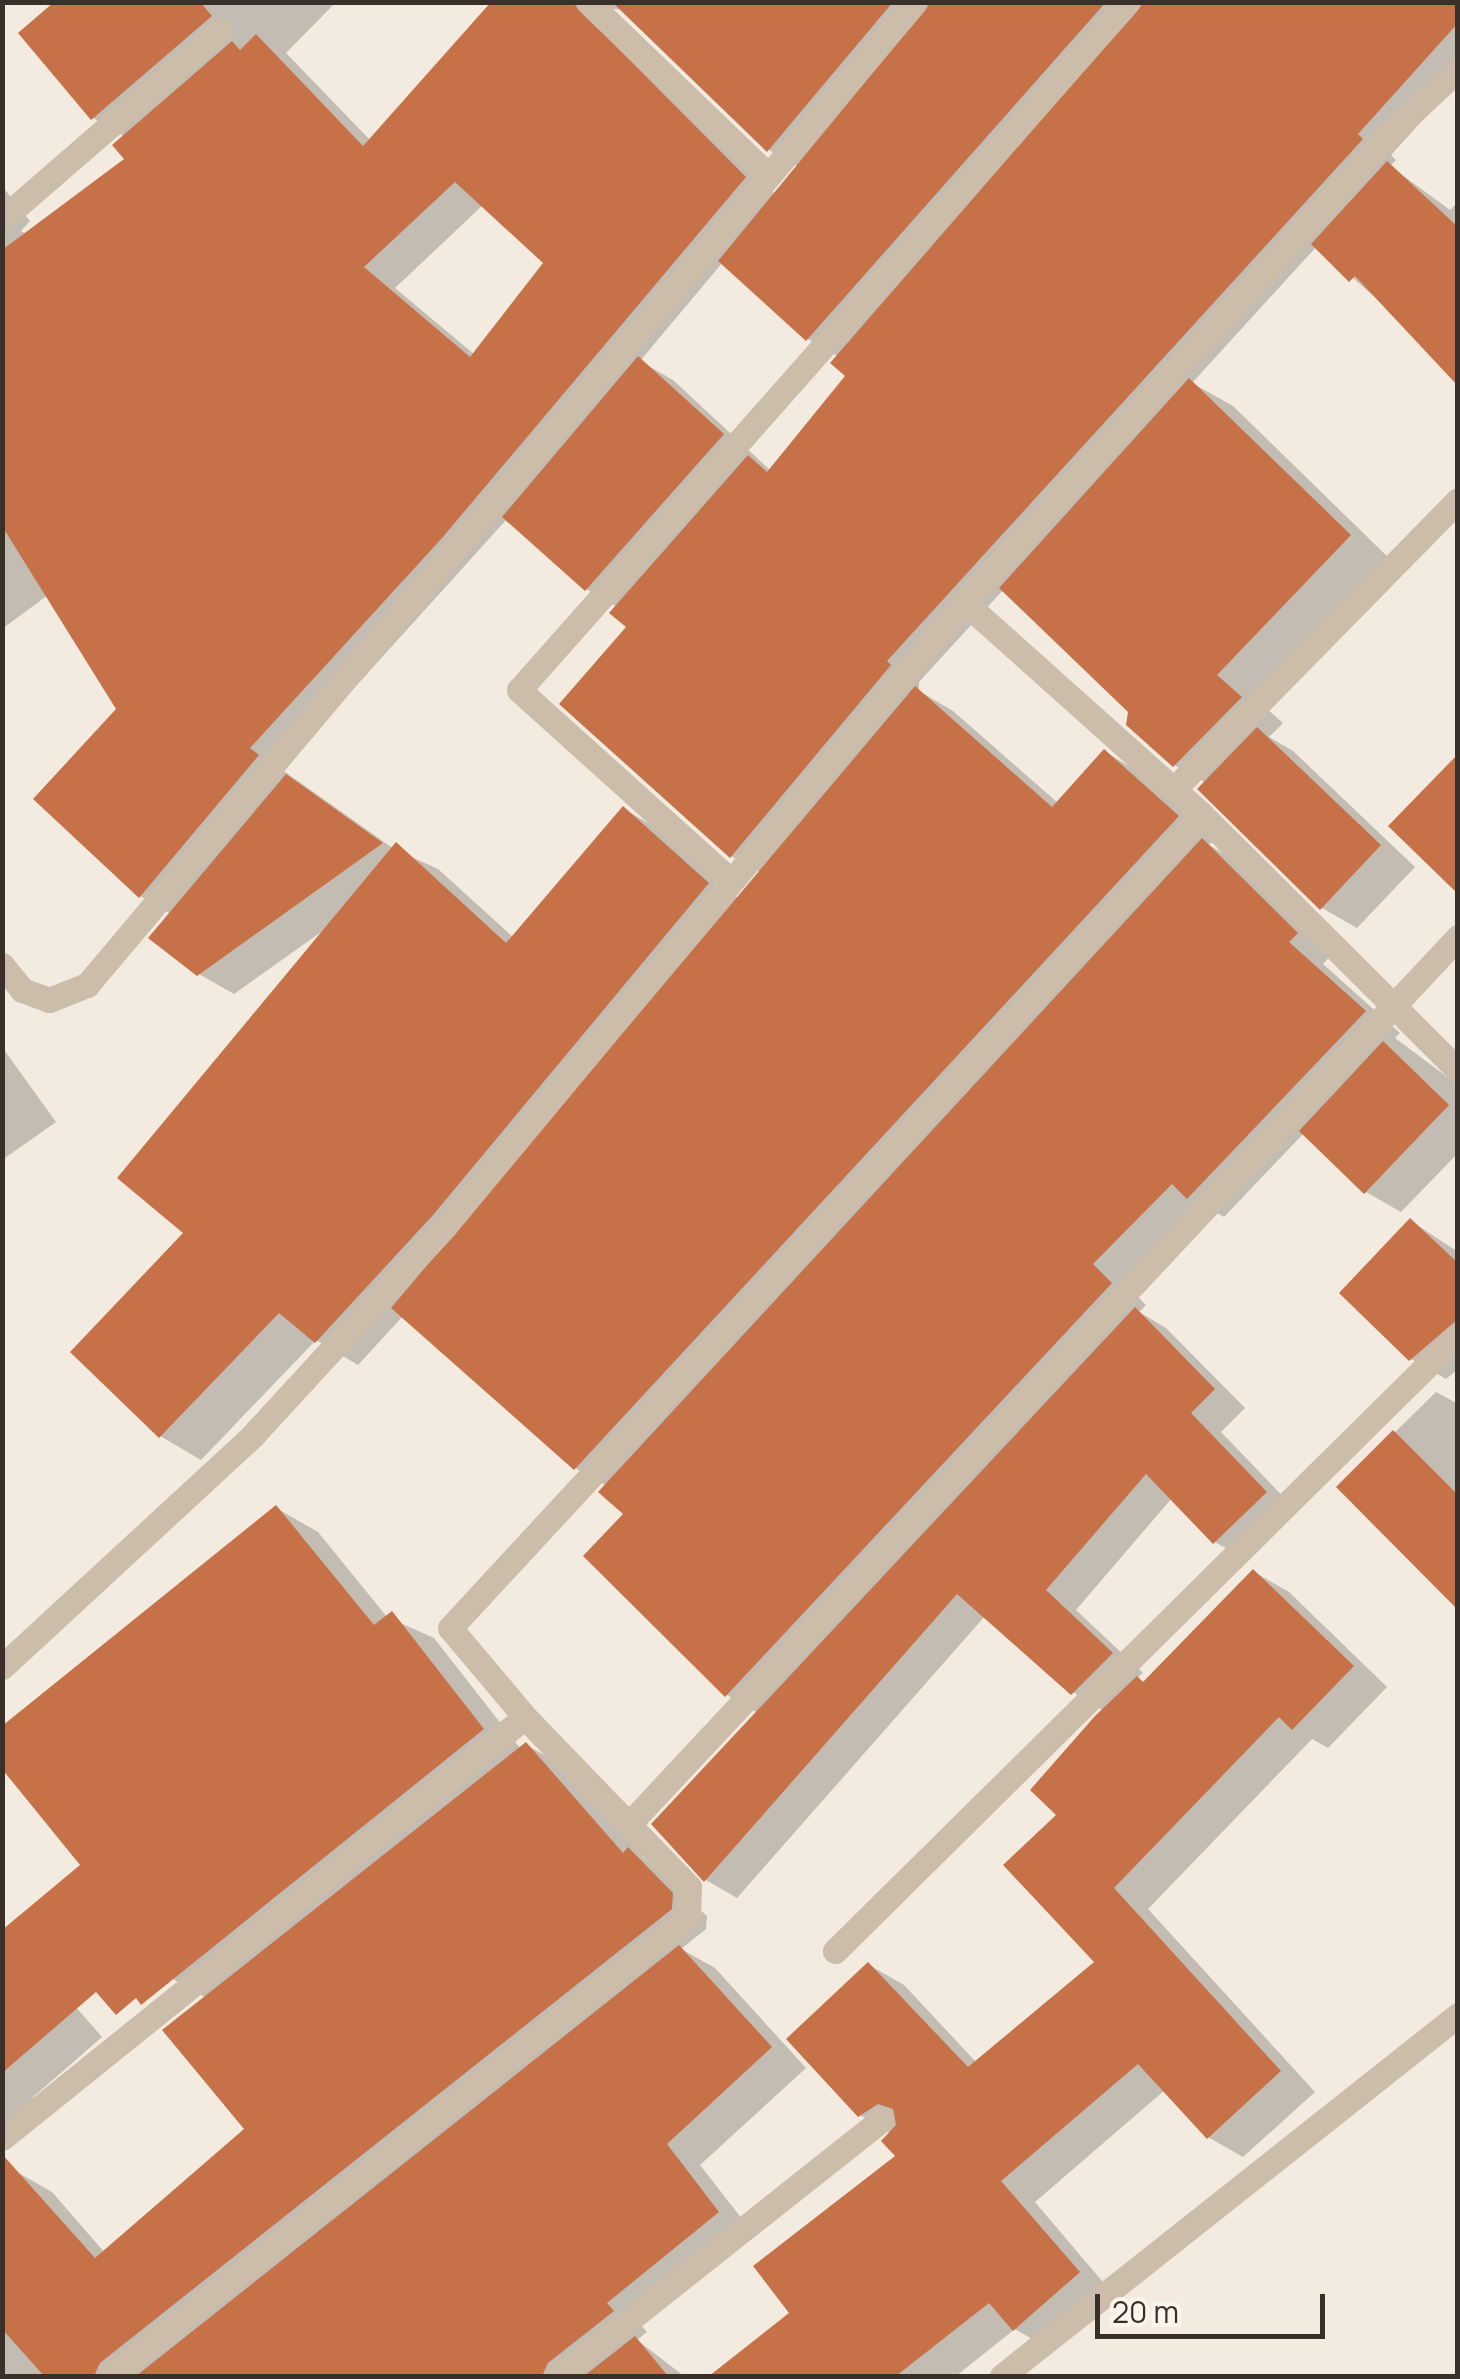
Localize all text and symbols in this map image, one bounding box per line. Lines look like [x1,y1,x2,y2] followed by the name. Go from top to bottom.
[1100,2274,1330,2336] scale bar
[1112,2291,1179,2332] text: 20 m

